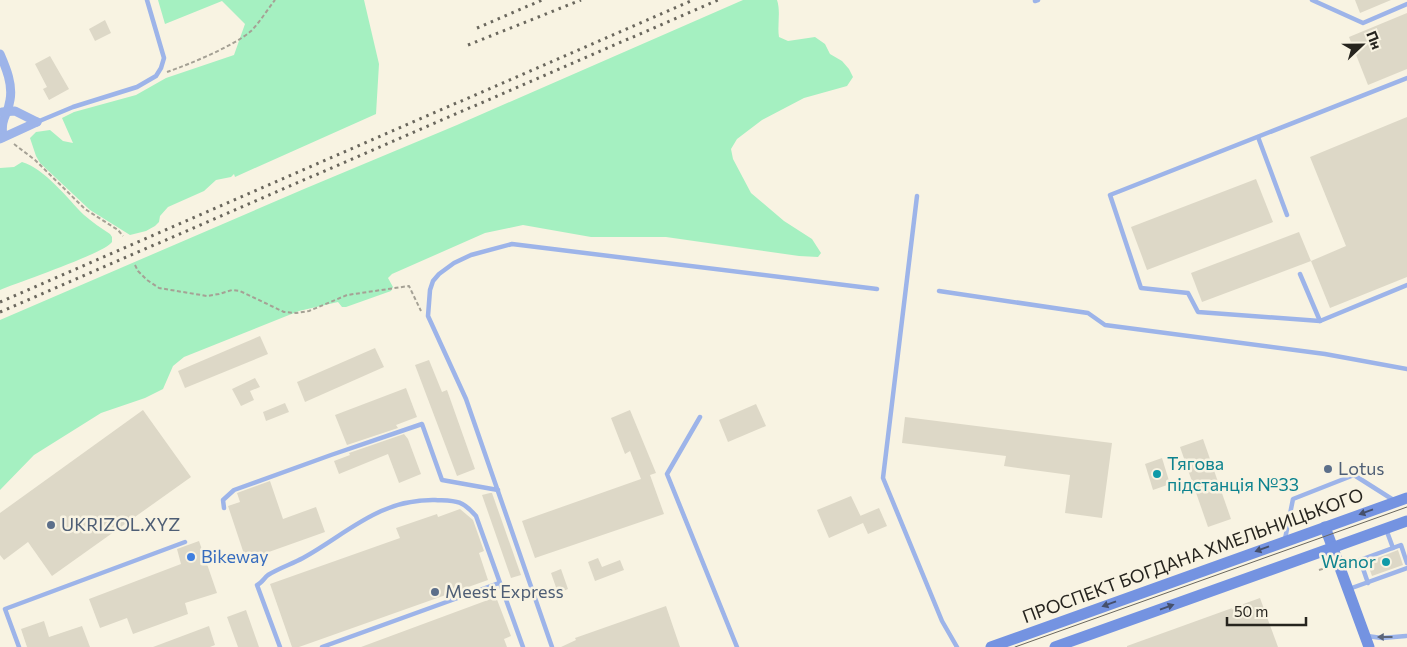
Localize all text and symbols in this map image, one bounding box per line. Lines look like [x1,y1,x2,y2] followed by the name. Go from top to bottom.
[1337,20,1387,70] north arrow
[1363,28,1386,52] text: Пн
[1167,452,1299,495] place label: Тягова пiдстанцiя №33
[1338,457,1385,479] place label: Lotus
[1322,463,1334,475] marker: Lotus
[1151,468,1163,480] marker: Тягова пiдстанцiя №33
[1019,483,1366,627] street label: ПРОСПЕКТ БОГДАНА ХМЕЛЬНИЦЬКОГО
[1358,508,1373,516] one-way arrow
[61,513,180,535] place label: UKRIZOL.XYZ
[45,519,57,531] marker: UKRIZOL.XYZ
[201,545,269,567] place label: Bikeway
[1255,546,1270,553] one-way arrow
[1321,550,1376,572] place label: Wanor
[185,551,197,563] marker: Bikeway
[1380,556,1392,568] marker: Wanor
[445,580,564,602] place label: Meest Express
[429,586,441,598] marker: Meest Express
[1227,594,1306,626] scale bar
[1102,601,1117,608] one-way arrow
[1234,602,1268,620] text: 50 m
[1159,603,1174,610] one-way arrow
[1377,633,1393,641] one-way arrow

